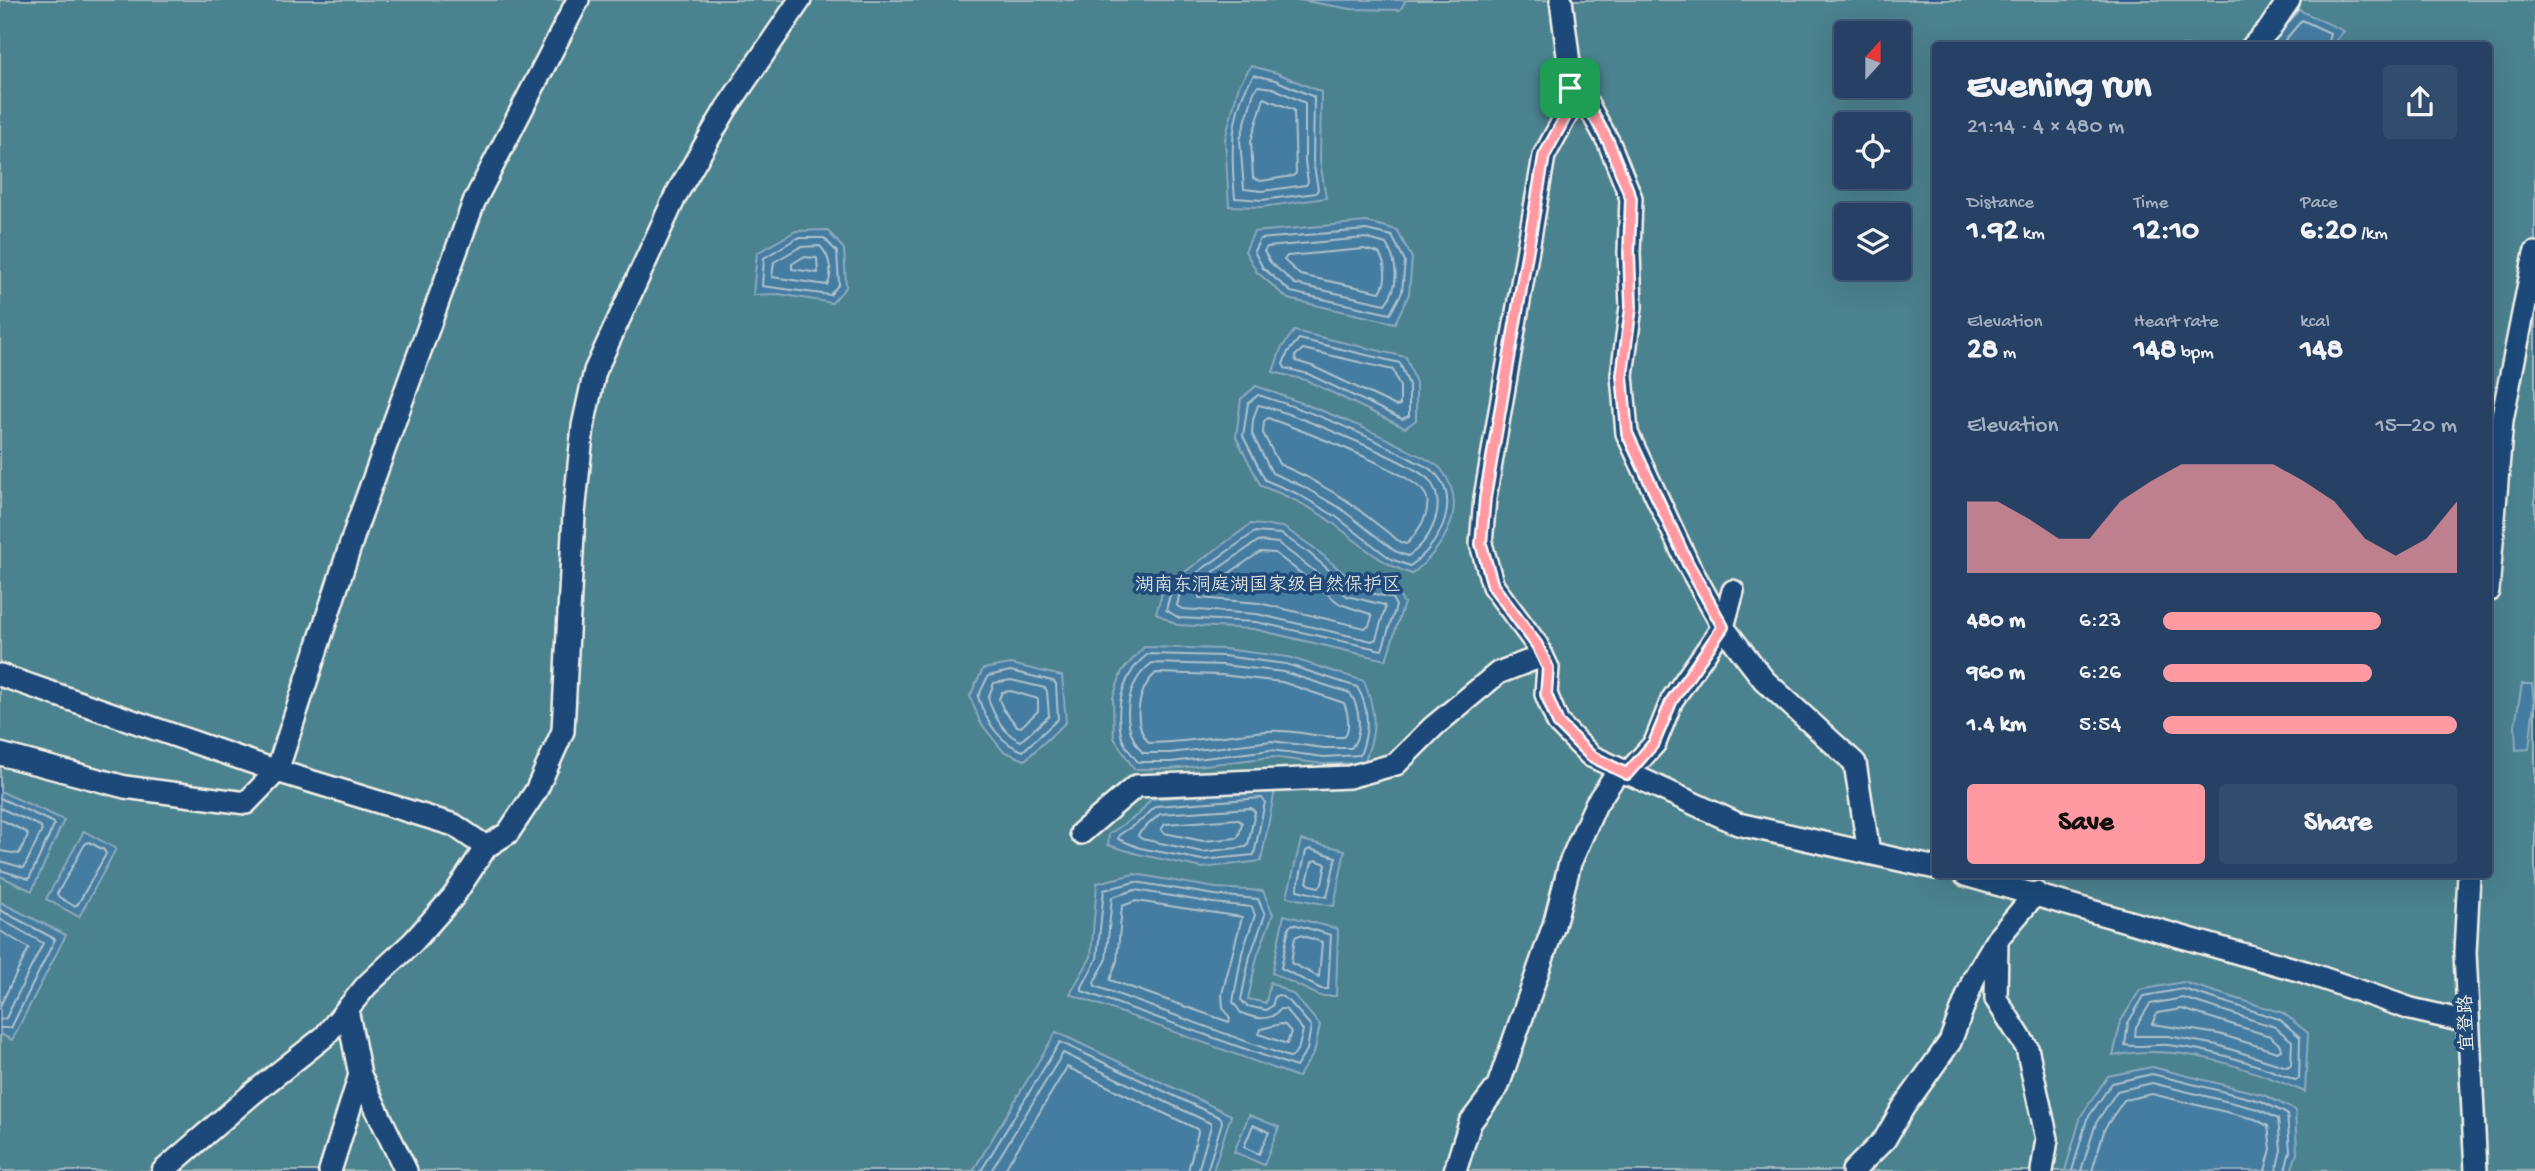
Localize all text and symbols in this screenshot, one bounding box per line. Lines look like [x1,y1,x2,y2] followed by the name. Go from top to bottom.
[1834,21,1911,98] north arrow
[1834,21,1911,280] map controls
[1540,58,1600,118] pin
[2383,65,2457,139] button: share
[1967,66,2151,110] text: Evening run
[1551,69,1589,107] icon: arrive
[1834,112,1911,189] button: locate
[1967,114,2124,141] text: 21:14 · 4 × 480 m
[1967,192,2034,215] text: Distance
[2134,192,2168,215] text: Time
[2300,192,2338,215] text: Pace
[1834,203,1911,280] button: layers
[1967,215,2018,250] text: 1.92
[2134,215,2199,250] text: 12:10
[2300,215,2357,250] text: 6:20
[2018,223,2045,246] text: km
[2357,223,2388,246] text: /km
[1967,311,2043,334] text: Elevation
[2134,311,2219,334] text: Heart rate
[2300,311,2330,334] text: kcal
[1967,334,1998,369] text: 28
[2134,334,2176,369] text: 148
[2300,334,2343,369] text: 148
[1998,342,2016,365] text: m
[2176,342,2214,365] text: bpm
[1967,413,2058,440] text: Elevation
[2375,413,2457,440] text: 15–20 m
[1135,574,1401,598] park label: 湖南东洞庭湖国家级自然保护区
[1967,608,2025,635] text: 480 m
[2079,608,2121,635] text: 6:23
[1967,660,2025,687] text: 960 m
[2079,660,2121,687] text: 6:26
[1967,712,2026,739] text: 1.4 km
[2079,712,2121,739] text: 5:54
[1967,784,2205,864] button: Save
[2219,784,2457,864] button: Share
[2455,994,2480,1052] street label: 宜登路

